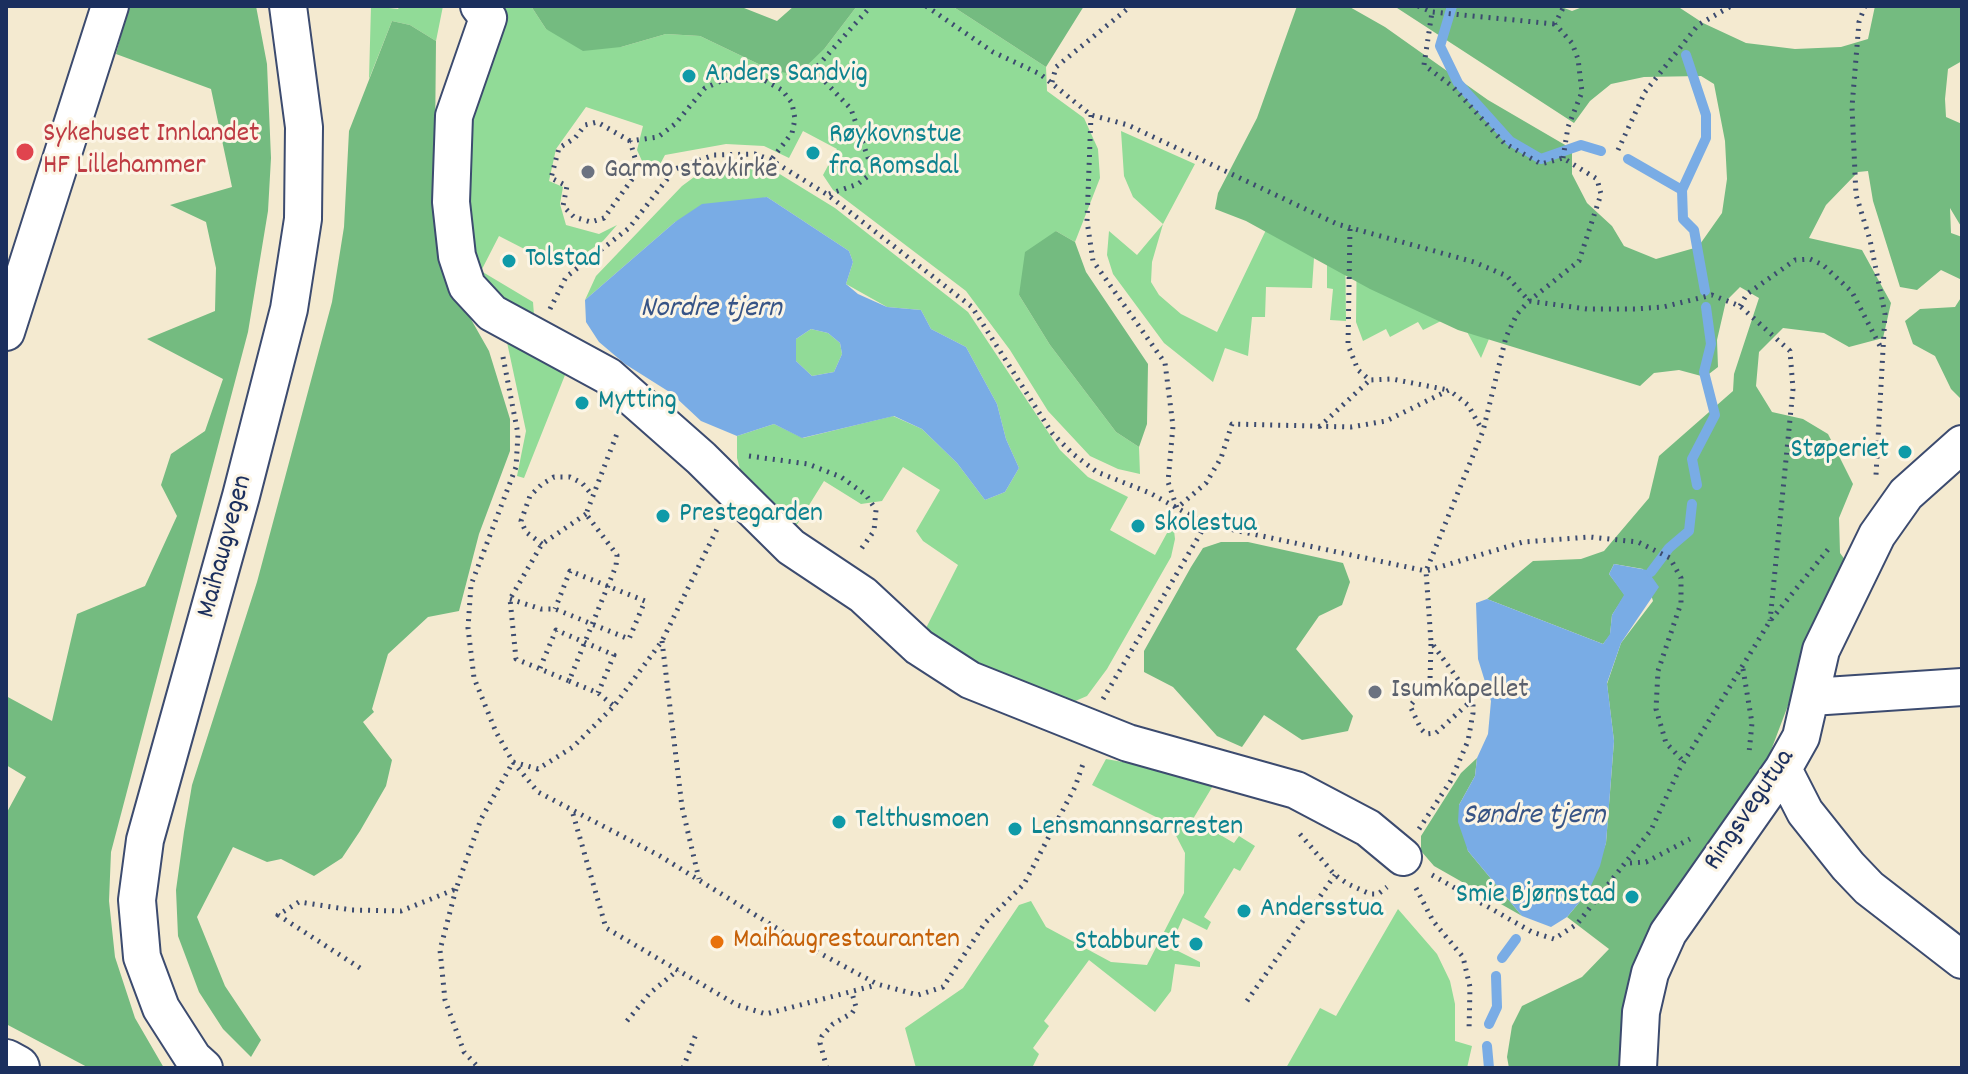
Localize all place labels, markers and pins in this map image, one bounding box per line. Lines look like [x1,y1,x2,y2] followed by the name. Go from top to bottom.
[705,59,868,93] place label: Anders Sandvig
[680,67,698,85] marker: Anders Sandvig
[43,119,259,185] place label: Sykehuset Innlandet HF Lillehammer
[829,120,961,186] place label: Røykovnstue fra Romsdal
[14,141,36,163] marker: Sykehuset Innlandet HF Lillehammer
[804,144,822,162] marker: Røykovnstue fra Romsdal
[604,155,777,189] place label: Garmo stavkirke
[579,163,597,181] marker: Garmo stavkirke
[525,244,601,278] place label: Tolstad
[500,252,518,270] marker: Tolstad
[598,386,677,420] place label: Mytting
[573,394,591,412] marker: Mytting
[1790,435,1889,469] place label: Støperiet
[1896,443,1914,461] marker: Støperiet
[679,499,823,533] place label: Prestegarden
[654,507,672,525] marker: Prestegarden
[1154,509,1257,543] place label: Skolestua
[1129,517,1147,535] marker: Skolestua
[1391,675,1529,709] place label: Isumkapellet
[1366,683,1384,701] marker: Isumkapellet
[855,805,989,839] place label: Telthusmoen
[1031,812,1243,846] place label: Lensmannsarresten
[830,813,848,831] marker: Telthusmoen
[1006,820,1024,838] marker: Lensmannsarresten
[1456,880,1616,914] place label: Smie Bjørnstad
[1623,888,1641,906] marker: Smie Bjørnstad
[1260,894,1383,928] place label: Andersstua
[1235,902,1253,920] marker: Andersstua
[733,925,960,959] place label: Maihaugrestauranten
[1075,927,1180,961] place label: Stabburet
[708,933,726,951] marker: Maihaugrestauranten
[1187,935,1205,953] marker: Stabburet

